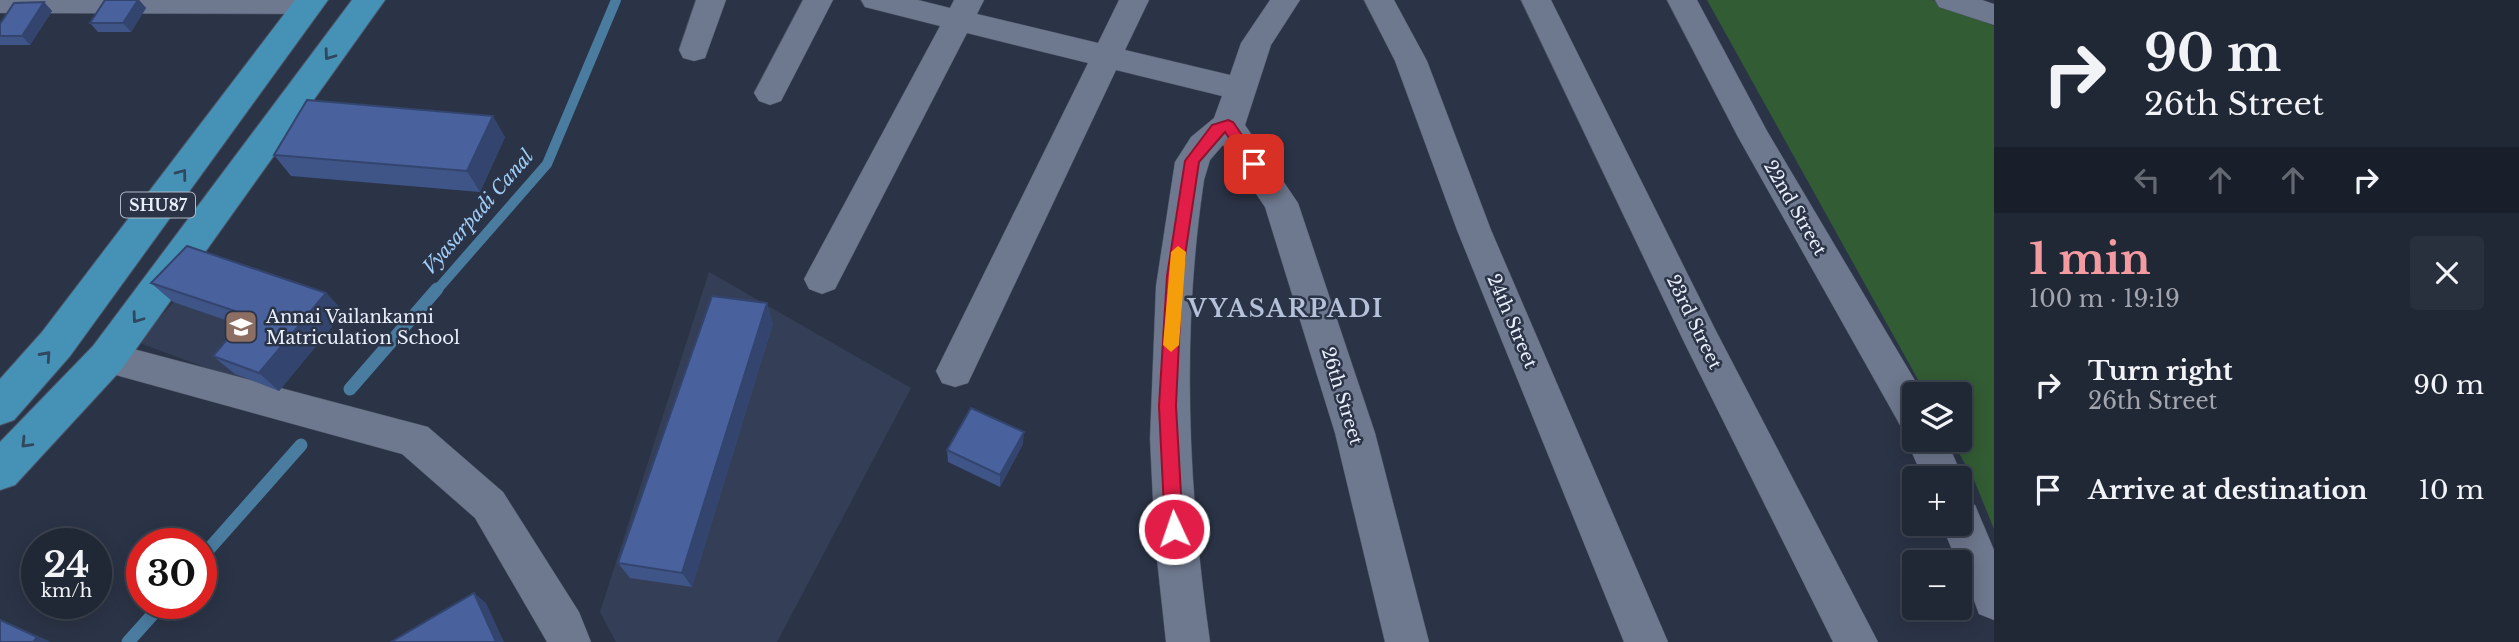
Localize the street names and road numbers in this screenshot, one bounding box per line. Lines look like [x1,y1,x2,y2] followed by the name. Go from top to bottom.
[1759,157,1831,260] street label: 22nd Street
[121,192,195,218] road number: SHU87
[1482,271,1542,372] street label: 24th Street
[1662,271,1726,373] street label: 23rd Street
[1317,344,1367,448] street label: 26th Street

